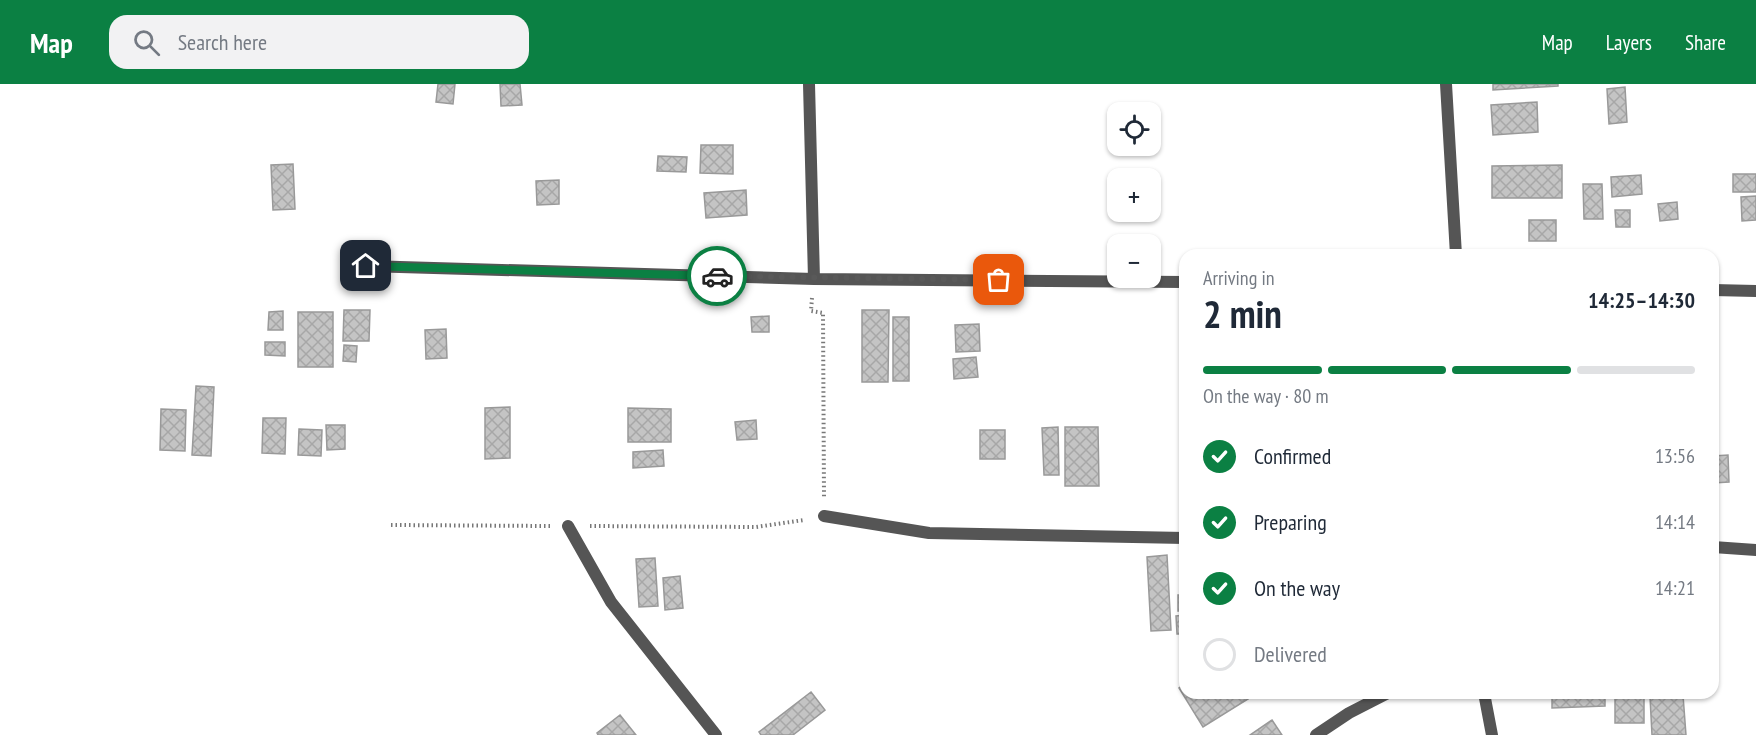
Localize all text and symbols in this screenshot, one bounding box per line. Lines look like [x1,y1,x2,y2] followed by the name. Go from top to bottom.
[109,15,529,69] search box
[30,24,73,61] text: Map
[130,26,163,59] icon: search
[178,28,267,56] text: Search here
[1542,29,1573,56] text: Map
[1606,29,1652,56] text: Layers
[1685,29,1726,56] text: Share
[1107,102,1161,288] map controls
[1107,102,1161,156] button: locate
[1107,168,1161,222] button: +
[1107,234,1161,288] button: −
[340,240,391,291] pin
[687,246,747,306] courier
[349,249,382,282] icon: home
[973,254,1024,305] pin
[701,260,734,293] icon: car
[982,263,1015,296] icon: bag
[1203,265,1275,291] text: Arriving in
[1588,286,1695,314] text: 14:25–14:30
[1203,288,1282,339] text: 2 min
[1203,383,1329,409] text: On the way · 80 m
[1203,440,1236,473] icon: check
[1254,442,1331,470] text: Confirmed
[1655,443,1695,469] text: 13:56
[1203,506,1236,539] icon: check
[1254,508,1327,536] text: Preparing
[1655,509,1695,535] text: 14:14
[1203,572,1236,605] icon: check
[1254,574,1340,602] text: On the way
[1655,575,1695,601] text: 14:21
[1254,640,1327,668] text: Delivered

